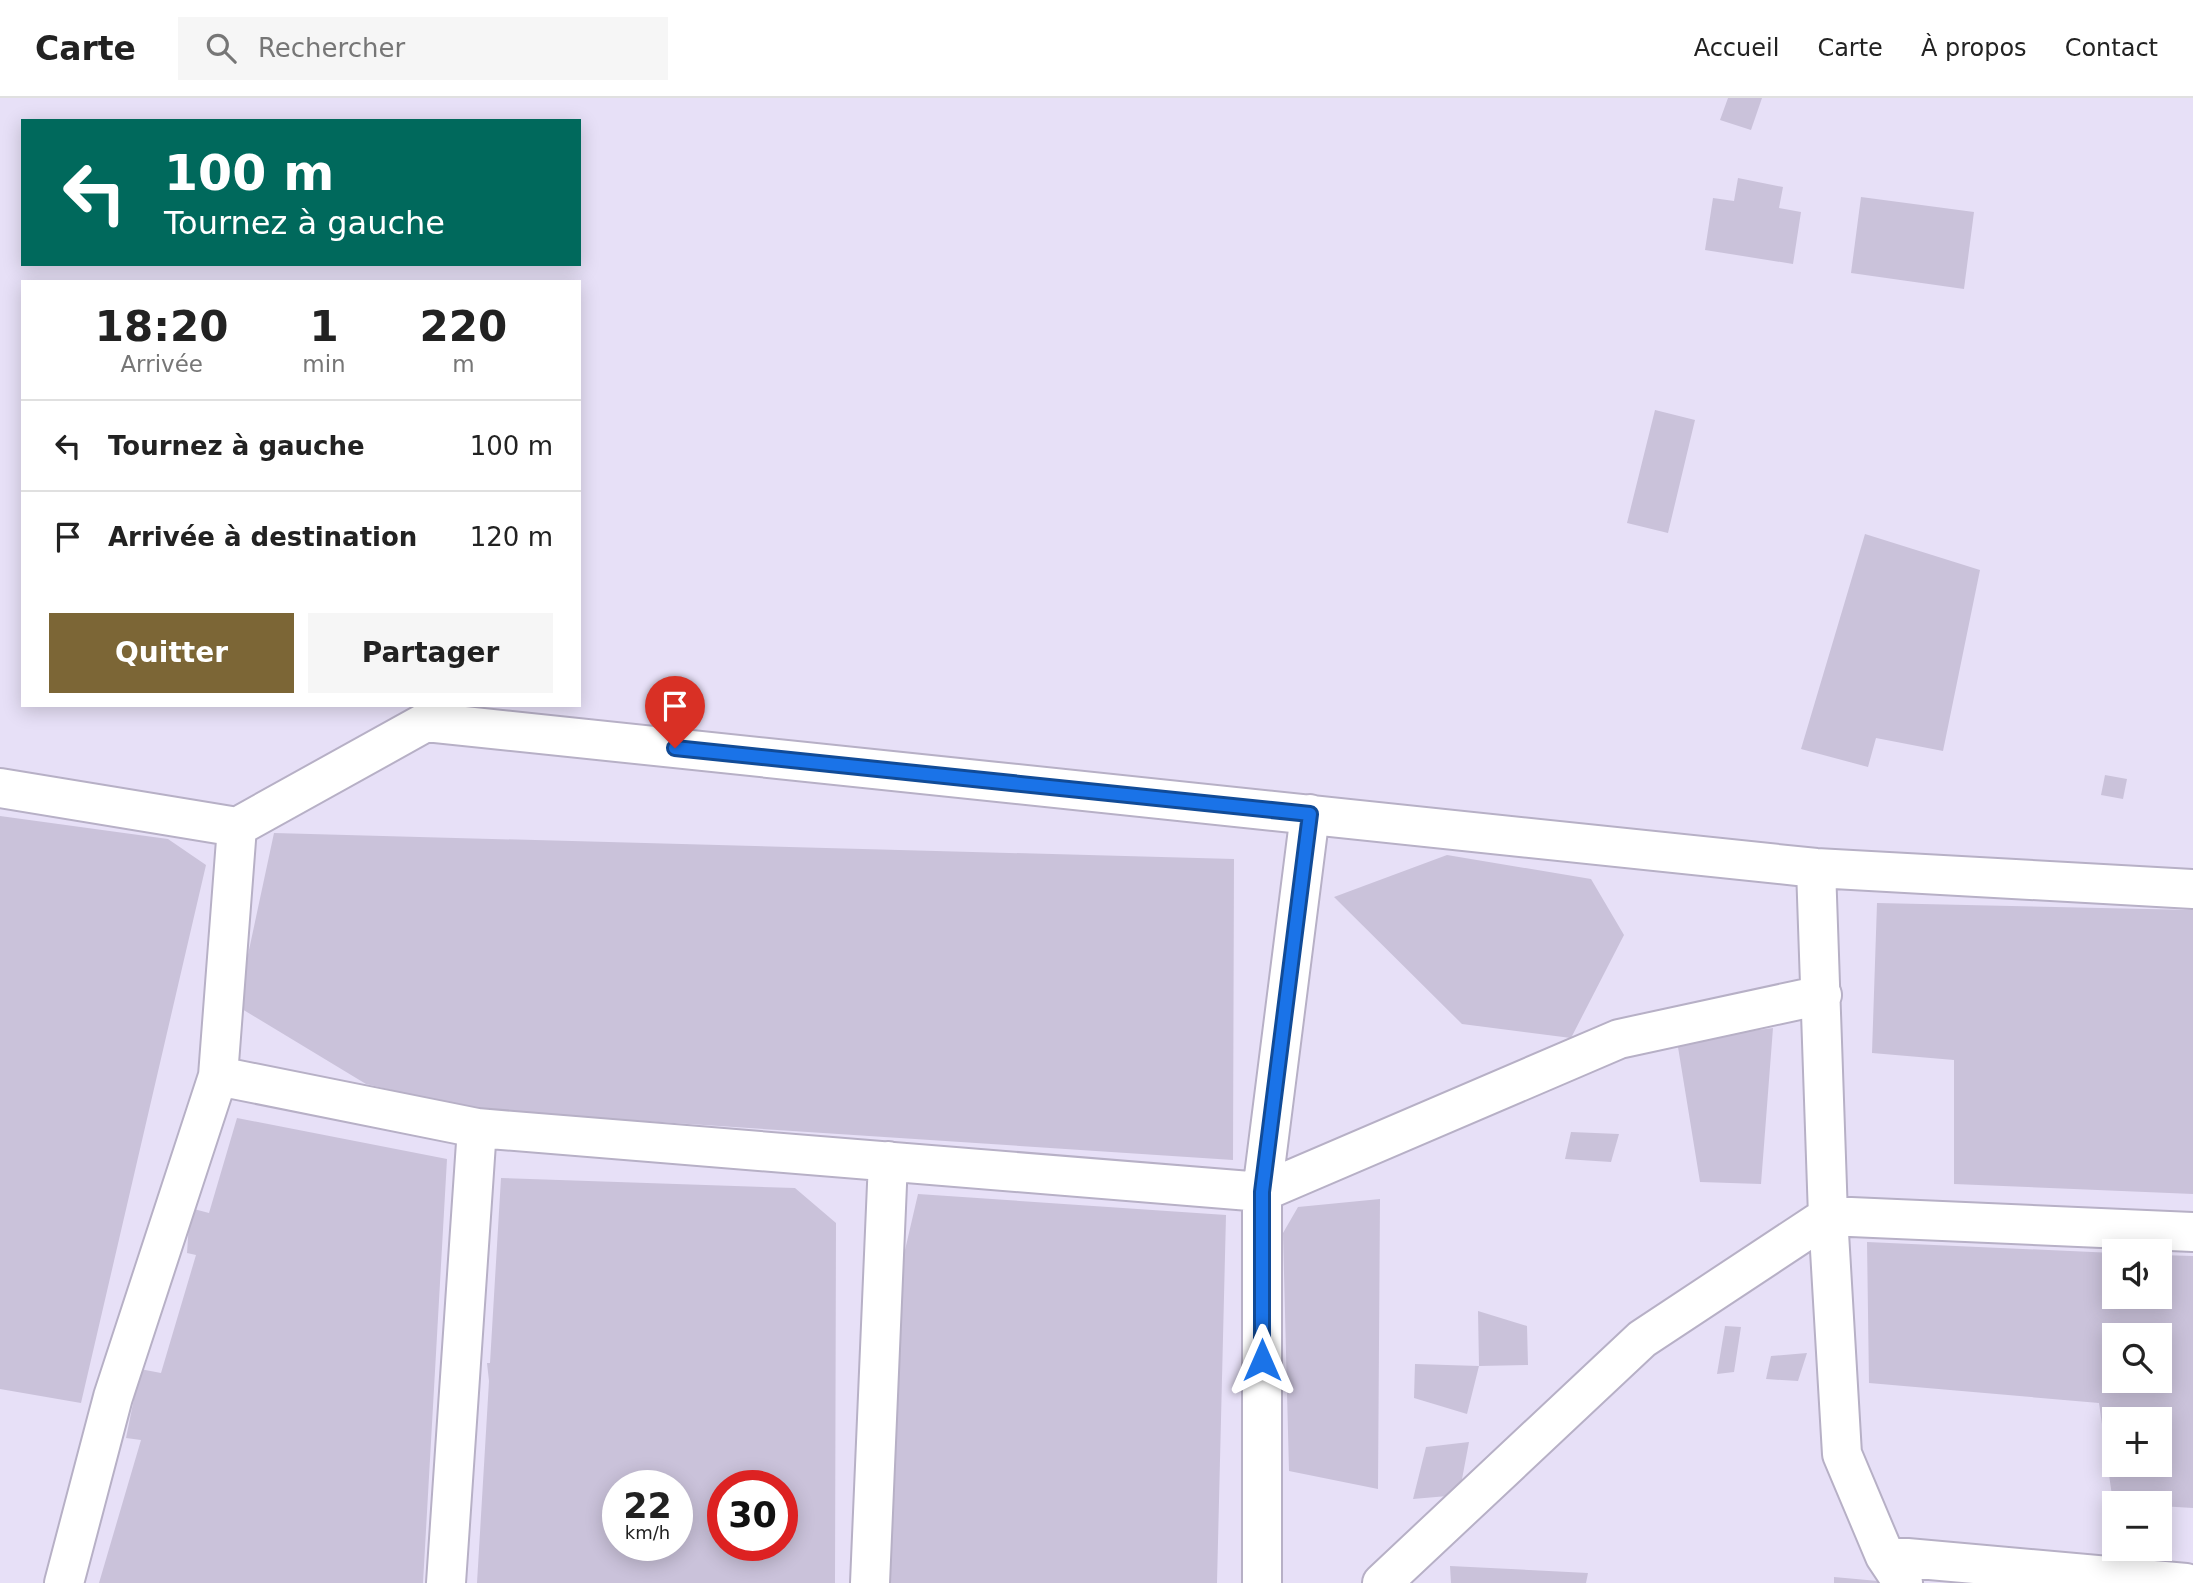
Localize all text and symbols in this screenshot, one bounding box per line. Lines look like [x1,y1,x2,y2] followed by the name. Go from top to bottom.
[178,17,668,80] search box
[35,29,136,68] text: Carte
[202,29,240,67] icon: search
[258,33,405,63] text: Rechercher
[1694,34,1779,62] text: Accueil
[1817,34,1883,62] text: Carte
[1921,34,2027,62] text: À propos
[2065,34,2158,62] text: Contact
[164,145,334,202] text: 100 m
[49,147,140,238] icon: left
[164,204,445,242] text: Tournez à gauche
[95,302,229,351] text: 18:20
[309,302,339,351] text: 1
[420,302,507,351] text: 220
[120,351,203,377] text: Arrivée
[302,351,346,377] text: min
[452,351,475,377] text: m
[49,427,87,465] icon: left
[108,431,365,461] text: Tournez à gauche
[470,431,553,461] text: 100 m
[49,518,87,556] icon: arrive
[108,522,417,552] text: Arrivée à destination
[470,522,553,552] text: 120 m
[49,613,294,693] button: Quitter
[308,613,553,693] button: Partager
[645,676,705,748] pin
[656,687,694,725] icon: arrive
[2102,1239,2172,1561] map controls
[2102,1239,2172,1309] button: sound
[1225,1323,1299,1397] position arrow
[2102,1323,2172,1393] button: search
[2102,1407,2172,1477] button: +
[707,1470,798,1561] speed limit sign: 30
[623,1486,672,1526] text: 22
[2102,1491,2172,1561] button: −
[625,1522,670,1543] text: km/h

